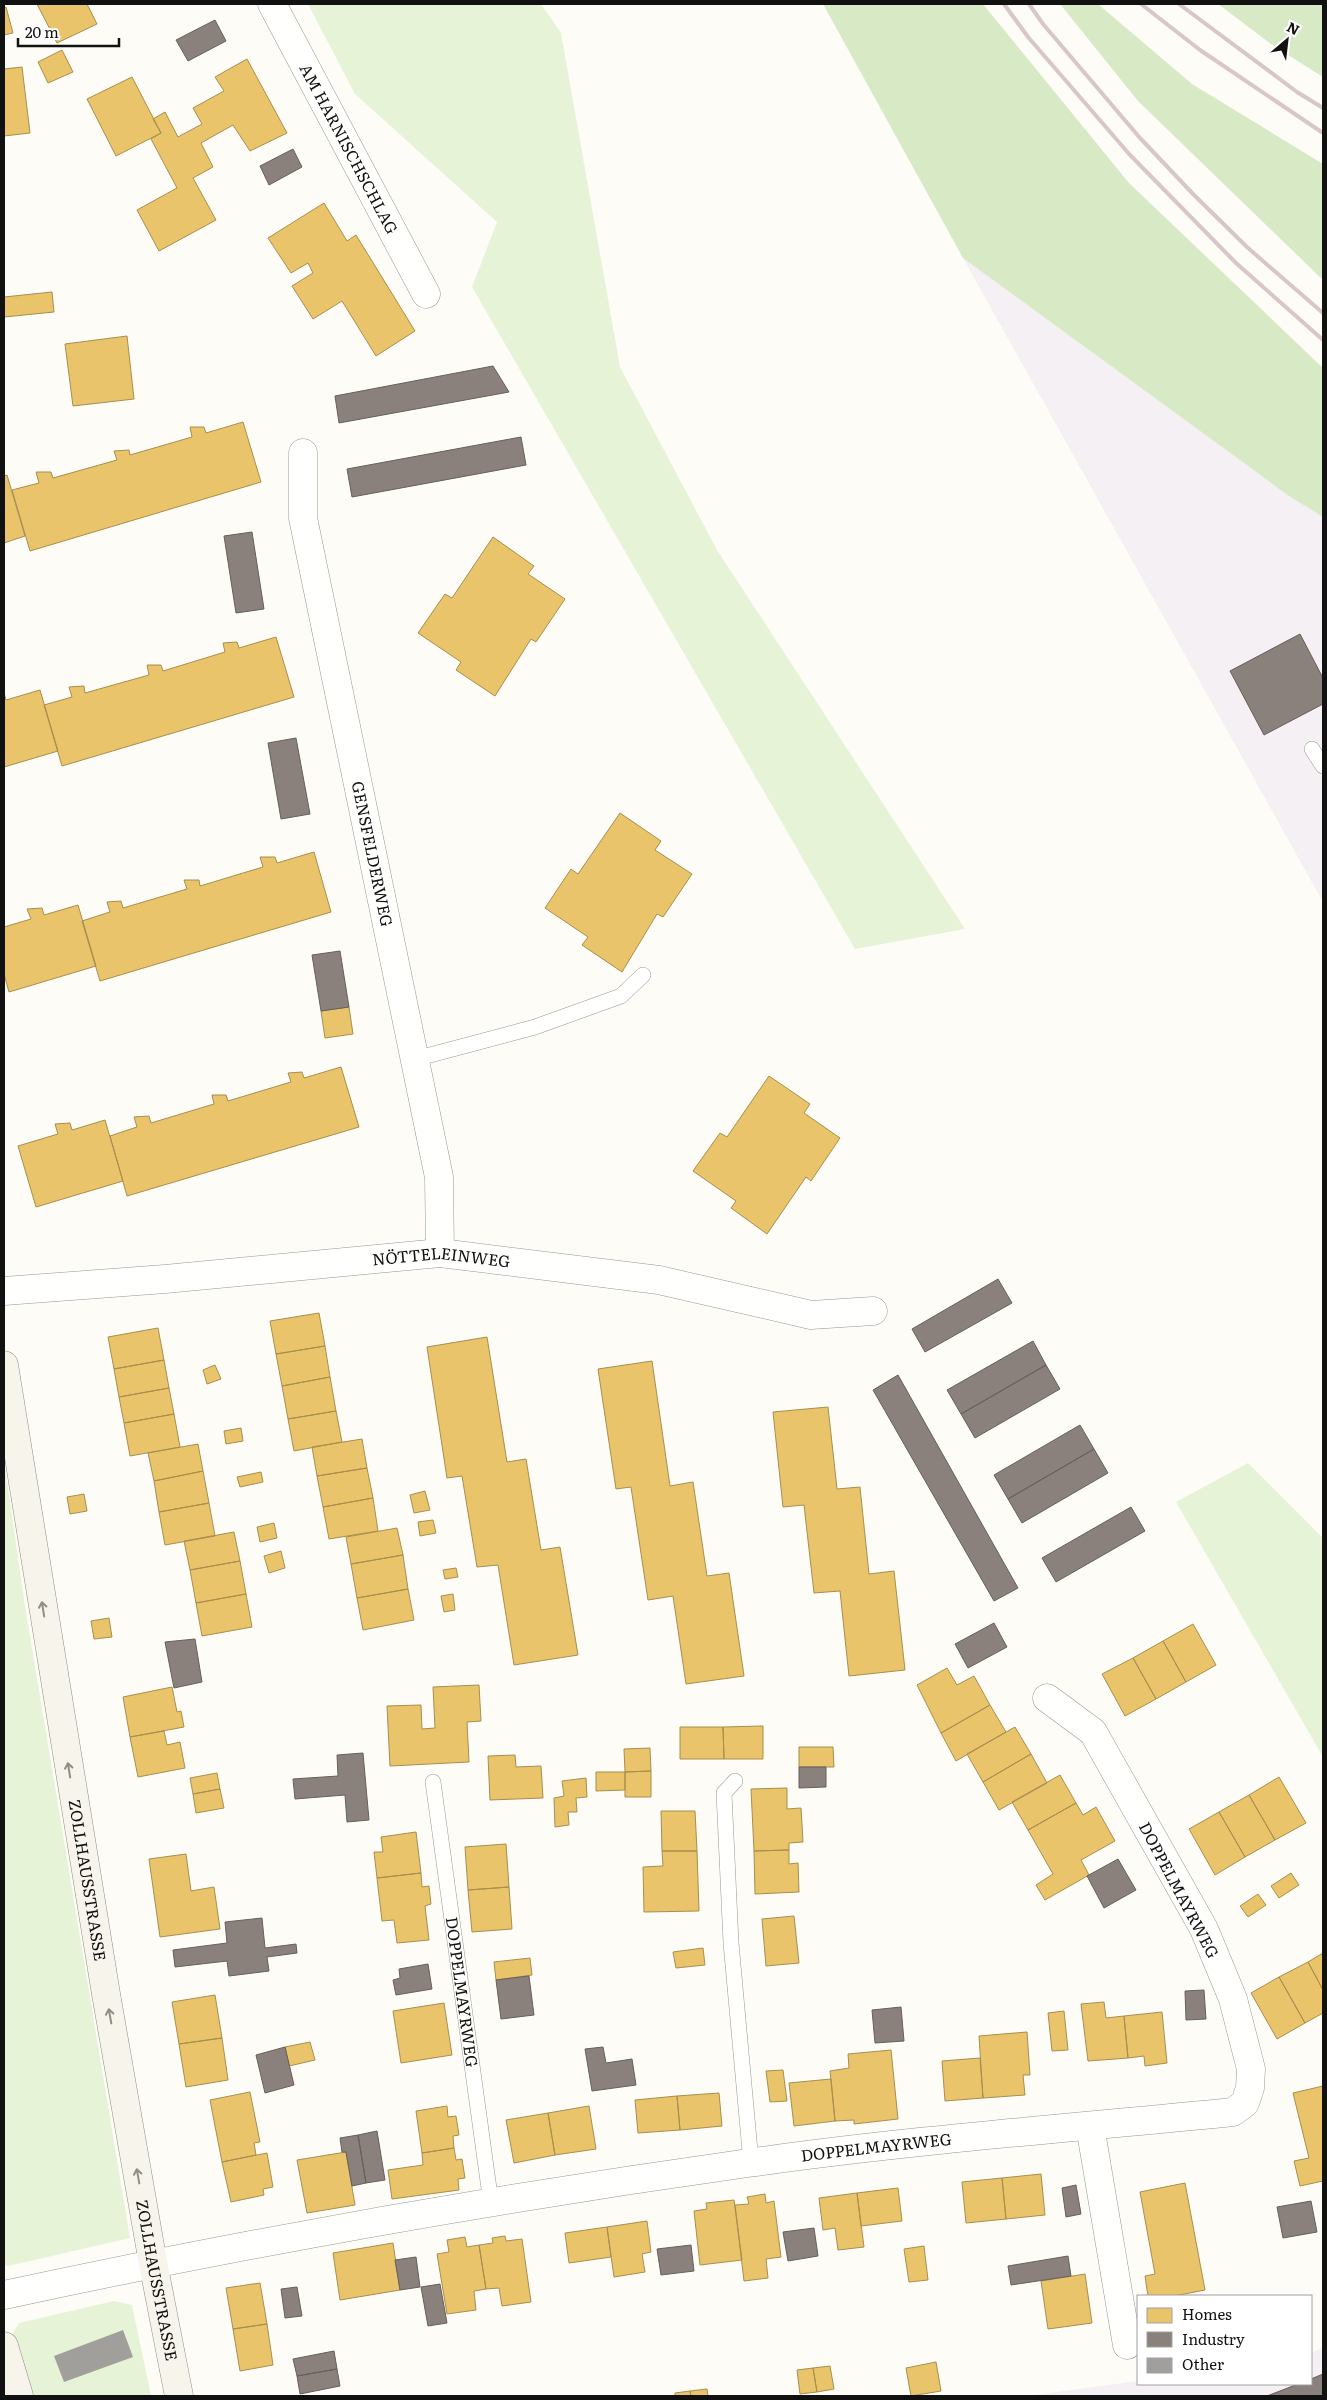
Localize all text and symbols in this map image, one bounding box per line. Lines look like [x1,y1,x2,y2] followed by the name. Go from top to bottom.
[18,15,119,47] scale bar
[1262,15,1312,65] north arrow
[1284,16,1304,39] text: N
[25,20,59,43] text: 20 m
[295,59,405,238] street label: AM HARNISCHSCHLAG
[347,779,400,929] street label: GENSFELDERWEG
[371,1240,512,1273] street label: NÖTTELEINWEG
[38,1602,48,1618] one-way arrow
[63,1762,73,1778] one-way arrow
[64,1798,113,1963] street label: ZOLLHAUSSTRASSE
[1134,1817,1226,1962] street label: DOPPELMAYRWEG
[441,1915,485,2069] street label: DOPPELMAYRWEG
[104,2009,114,2025] one-way arrow
[799,2126,953,2167] street label: DOPPELMAYRWEG
[132,2169,142,2185] one-way arrow
[131,2198,185,2363] street label: ZOLLHAUSSTRASSE
[1137,2295,1312,2385] legend
[1182,2302,1232,2325] text: Homes
[1182,2327,1245,2350] text: Industry
[1182,2352,1224,2375] text: Other

